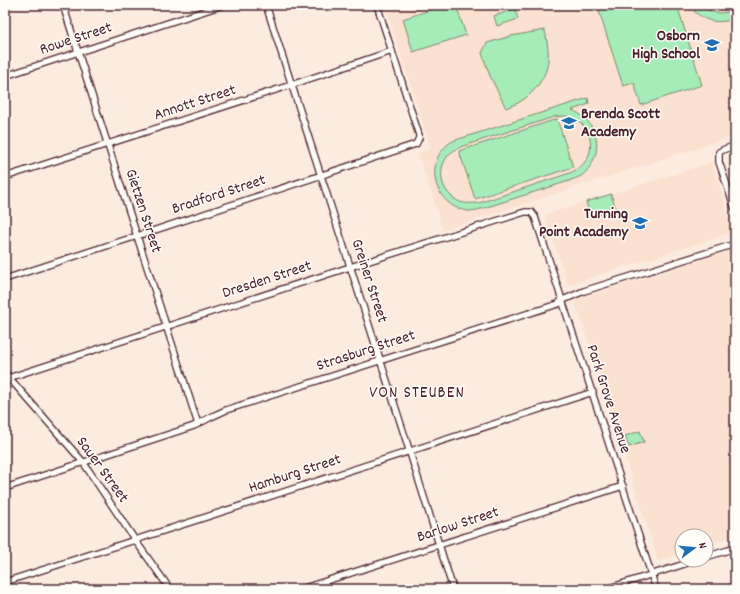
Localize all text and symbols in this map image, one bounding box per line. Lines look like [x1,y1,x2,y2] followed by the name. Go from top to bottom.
[37,16,115,61] street label: Rowe Street
[632,25,700,66] place label: Osborn High School
[703,36,721,54] school or university icon: Osborn High School
[151,79,239,127] street label: Annott Street
[581,103,660,144] place label: Brenda Scott Academy
[560,114,578,132] school or university icon: Brenda Scott Academy
[119,166,167,256] street label: Gietzen Street
[169,169,269,221] street label: Bradford Street
[539,203,630,244] place label: Turning Point Academy
[631,214,649,232] school or university icon: Turning Point Academy
[345,236,393,326] street label: Greiner Street
[219,255,315,305] street label: Dresden Street
[314,324,418,378] street label: Strasburg Street
[580,342,636,456] street label: Park Grove Avenue
[369,382,465,406] district label: VON STEUBEN
[70,432,134,508] street label: Sauer Street
[246,448,344,500] street label: Hamburg Street
[414,501,502,549] street label: Barlow Street
[674,528,714,568] north arrow
[693,541,710,551] text: N

